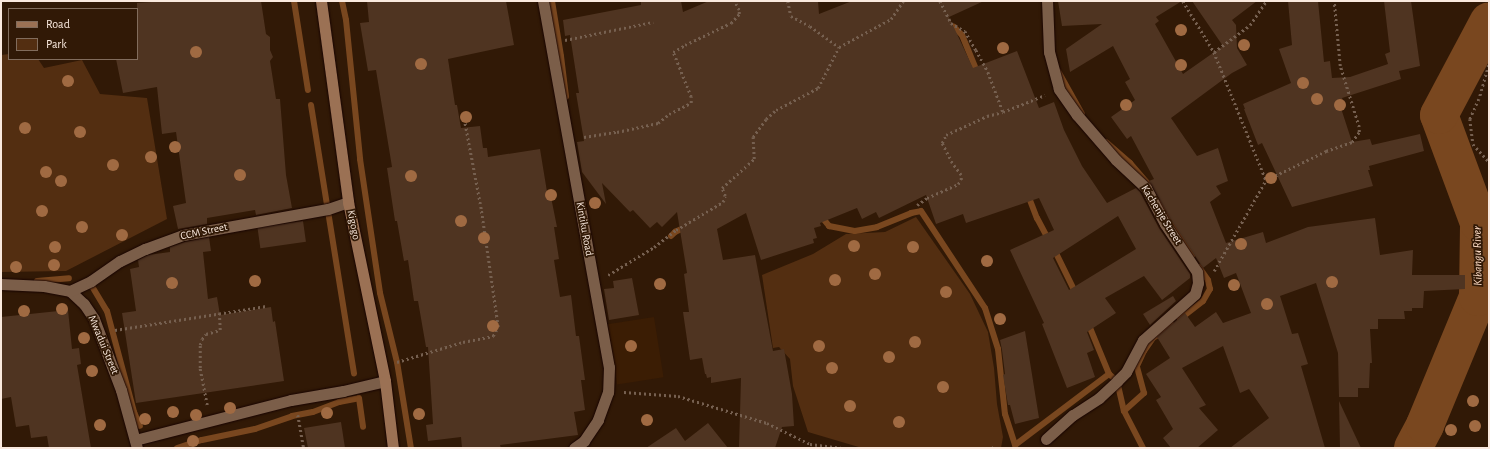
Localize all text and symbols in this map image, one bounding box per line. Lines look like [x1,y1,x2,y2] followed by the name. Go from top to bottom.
[8,8,138,60] legend
[46,18,70,30] text: Road
[46,38,67,50] text: Park
[1138,183,1184,247] street label: Kachenje Street
[573,201,595,257] street label: Kintiku Road
[344,209,362,241] street label: Kigogo
[179,221,229,243] street label: CCM Street
[1470,226,1486,286] water label: Kibangu River
[85,314,121,376] street label: Mwadui Street

